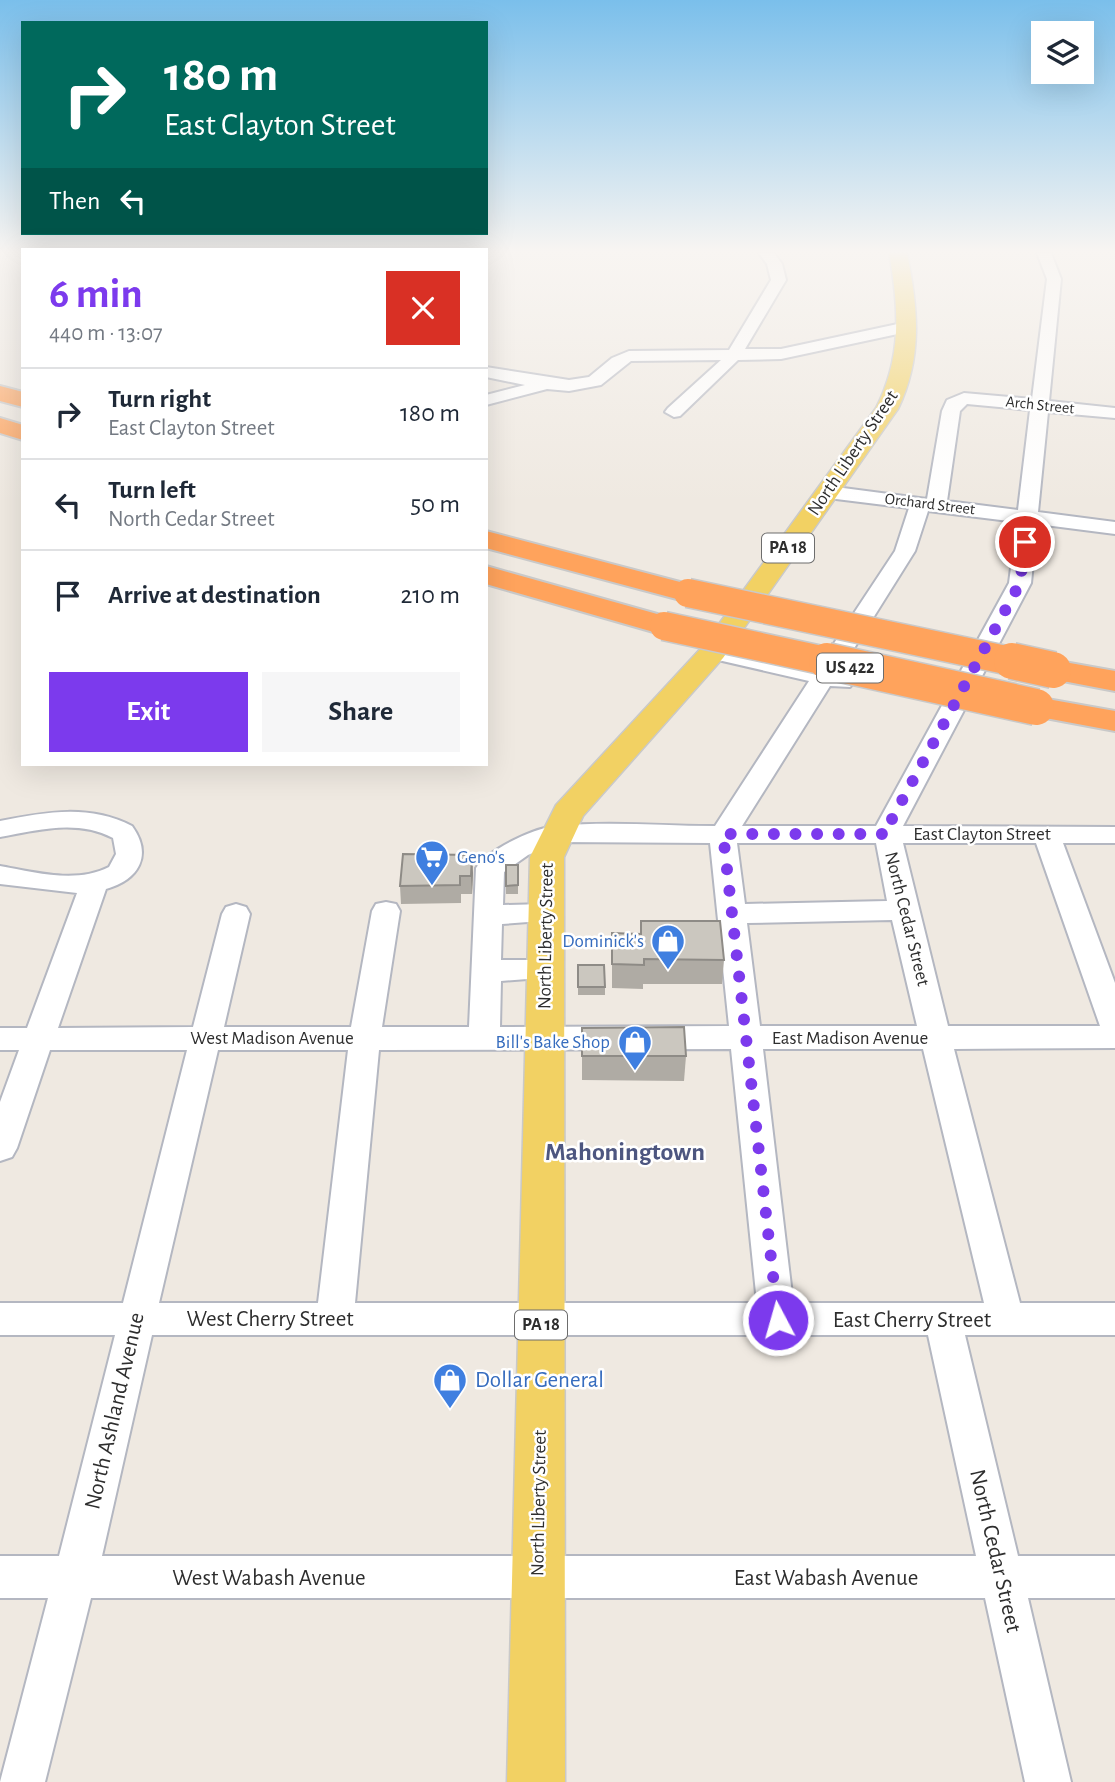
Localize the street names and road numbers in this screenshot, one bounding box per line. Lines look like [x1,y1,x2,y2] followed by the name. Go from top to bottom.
[804,387,902,519] street label: North Liberty Street
[1005,393,1075,417] street label: Arch Street
[884,491,976,517] street label: Orchard Street
[762,534,814,562] road number: PA 18
[817,654,883,682] road number: US 422
[913,825,1051,844] street label: East Clayton Street
[881,850,933,988] street label: North Cedar Street
[535,863,557,1009] street label: North Liberty Street
[190,1029,354,1048] street label: West Madison Avenue
[772,1029,928,1048] street label: East Madison Avenue
[186,1308,354,1331] street label: West Cherry Street
[833,1309,992,1332] street label: East Cherry Street
[81,1310,149,1512] street label: North Ashland Avenue
[515,1310,567,1340] road number: PA 18
[528,1430,550,1576] street label: North Liberty Street
[965,1467,1025,1635] street label: North Cedar Street
[172,1567,366,1590] street label: West Wabash Avenue
[734,1567,918,1590] street label: East Wabash Avenue

